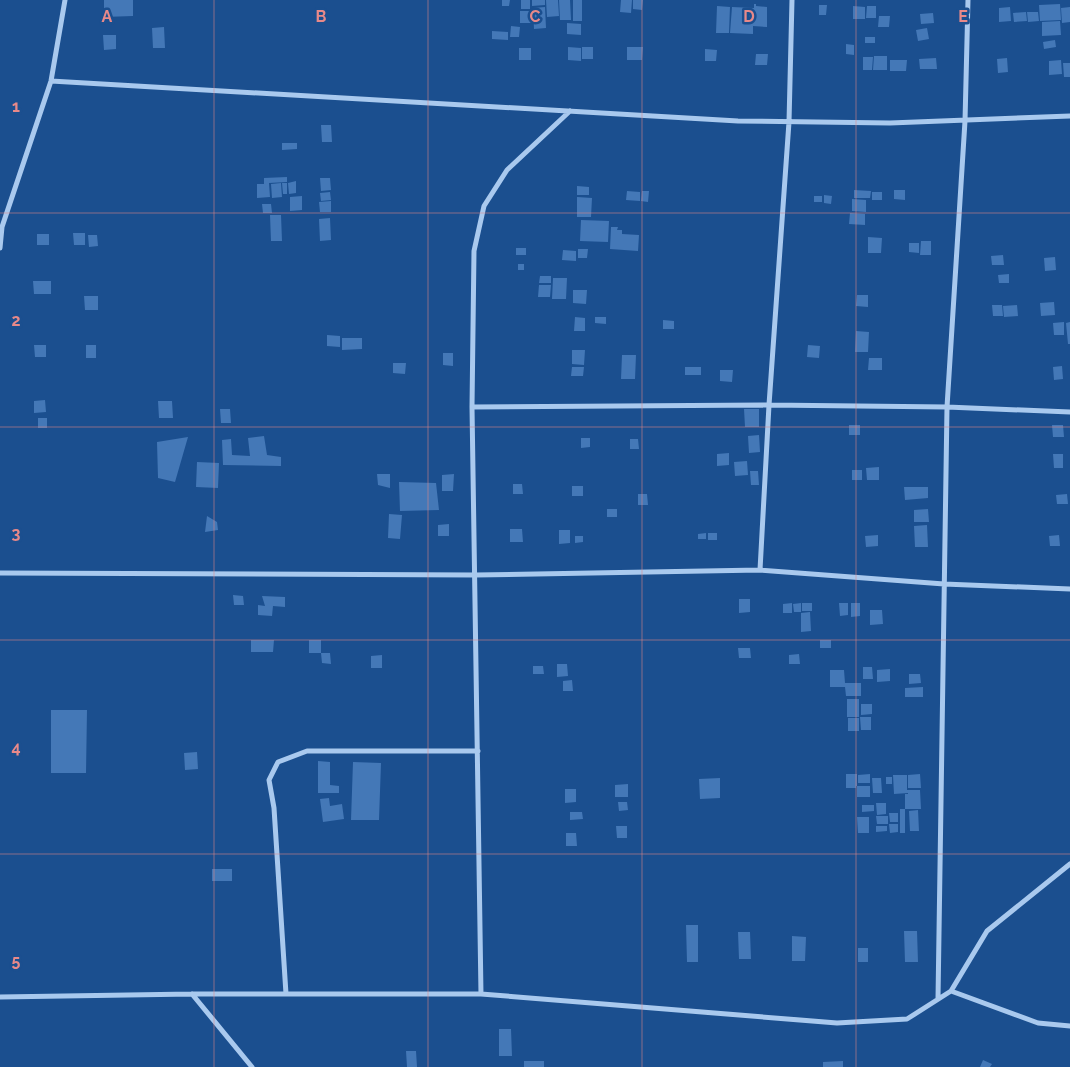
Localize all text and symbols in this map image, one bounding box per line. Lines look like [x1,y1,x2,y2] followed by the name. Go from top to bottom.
[102,7,113,26] text: A
[316,7,327,26] text: B
[530,7,541,26] text: C
[743,7,755,26] text: D
[958,7,968,26] text: E
[12,97,20,116] text: 1
[11,311,21,330] text: 2
[12,524,21,543] text: 3
[11,738,21,757] text: 4
[12,951,21,970] text: 5

